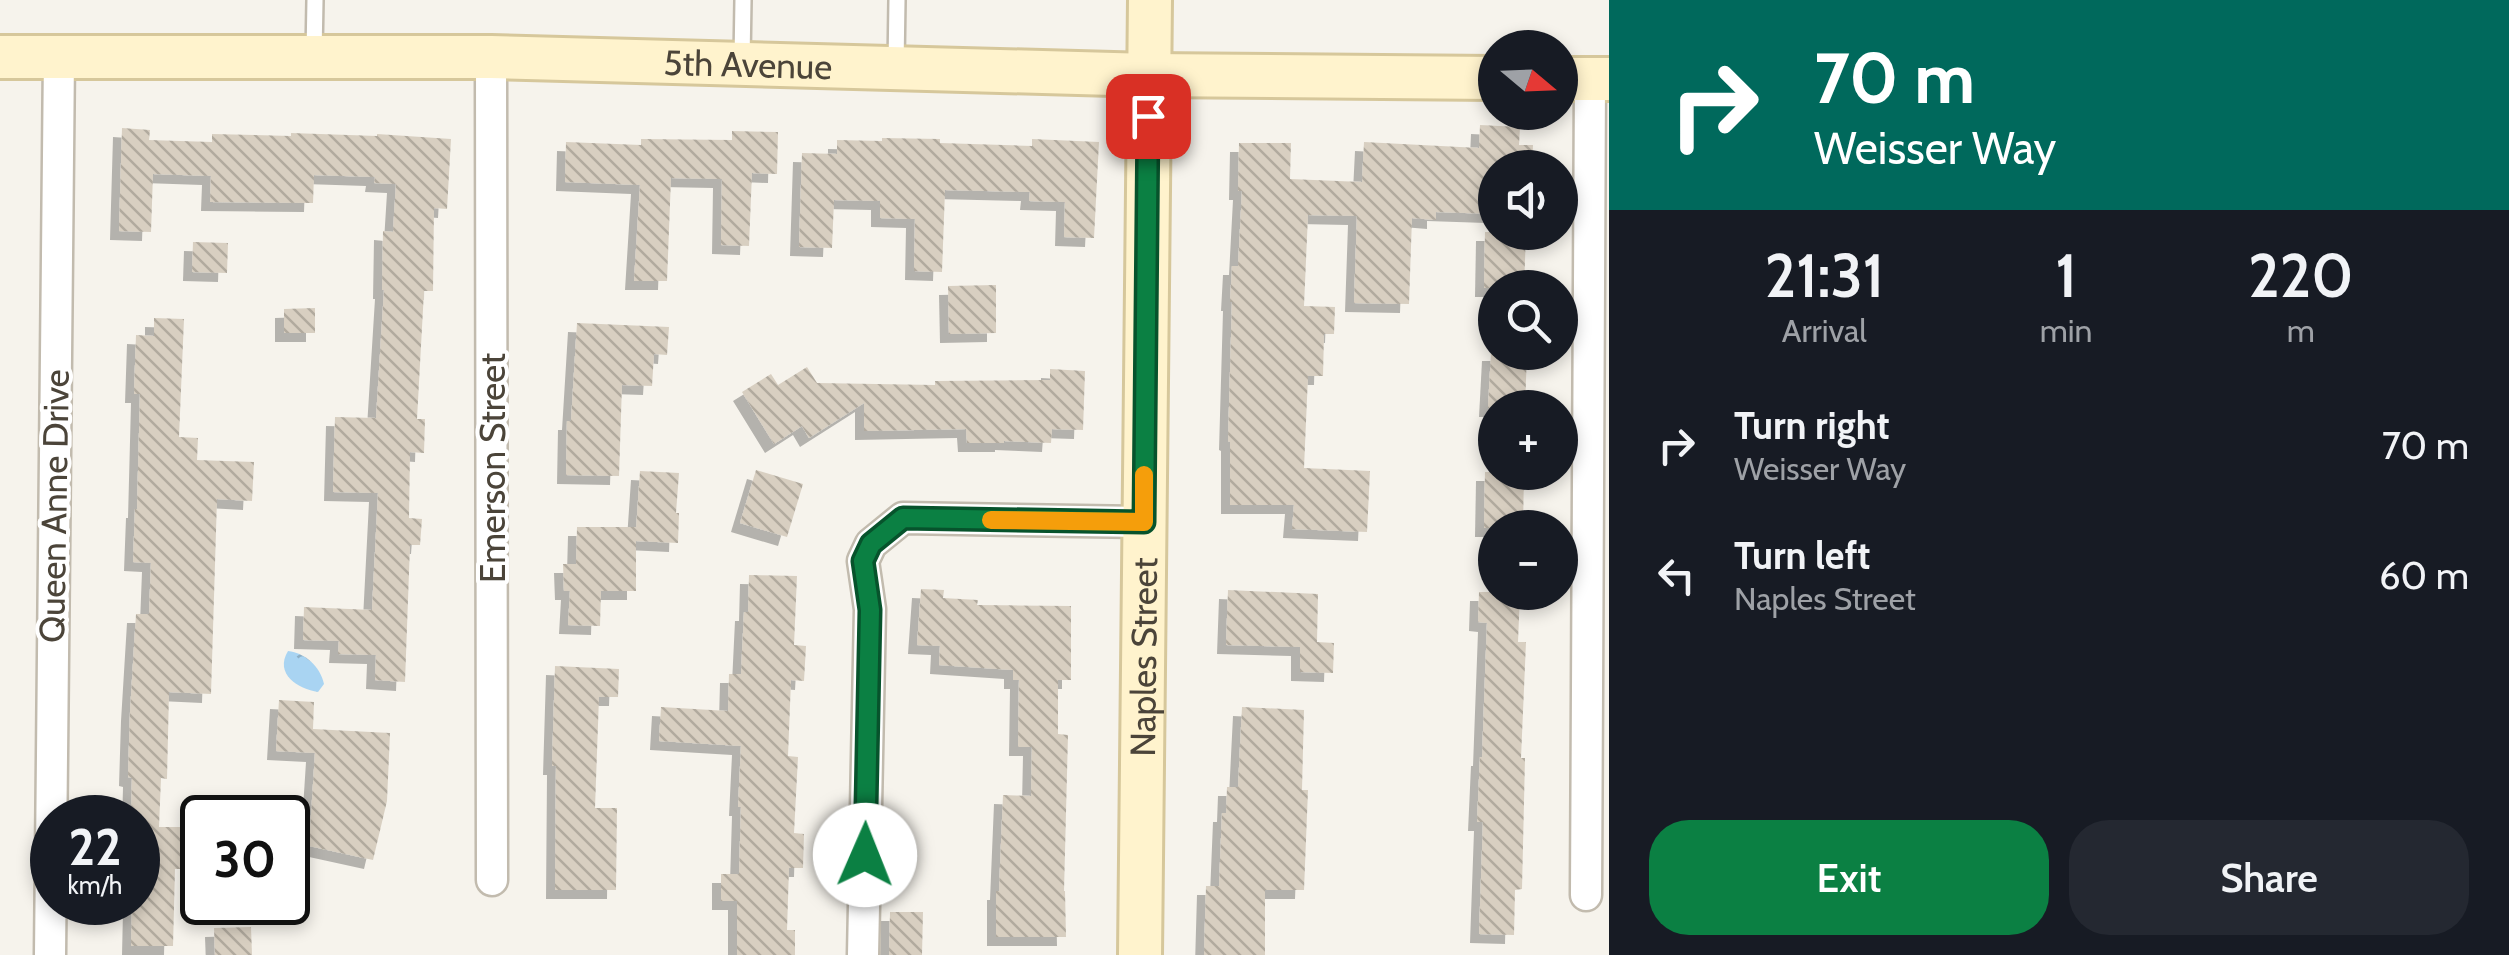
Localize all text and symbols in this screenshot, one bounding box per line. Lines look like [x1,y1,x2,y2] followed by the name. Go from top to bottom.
[1478,30,1578,130] north arrow
[1478,30,1578,610] map controls
[1814,35,1975,121] text: 70 m
[663,40,833,88] street label: 5th Avenue
[1649,40,1779,170] icon: right
[1106,74,1191,159] pin
[1121,89,1176,144] icon: arrive
[1814,121,2056,175] text: Weisser Way
[1478,150,1578,250] button: sound
[1765,239,1884,312] text: 21:31
[2055,239,2077,312] text: 1
[2248,239,2353,312] text: 220
[1478,270,1578,370] button: search
[1782,311,1867,350] text: Arrival
[2040,311,2092,350] text: min
[2287,311,2315,350] text: m
[471,353,514,583] street label: Emerson Street
[30,369,78,643] street label: Queen Anne Drive
[1478,390,1578,490] button: +
[1734,402,1890,449] text: Turn right
[1649,418,1704,473] icon: right
[2382,422,2469,469] text: 70 m
[1734,449,1906,488] text: Weisser Way
[1478,510,1578,610] button: −
[1734,532,1870,579] text: Turn left
[1649,548,1704,603] icon: left
[2379,552,2469,599] text: 60 m
[1121,557,1166,757] street label: Naples Street
[1734,579,1916,618] text: Naples Street
[180,795,310,925] speed limit sign: 30
[813,803,917,907] position arrow
[69,817,121,878] text: 22
[1649,820,2049,935] button: Exit
[2069,820,2469,935] button: Share
[68,870,122,900] text: km/h

